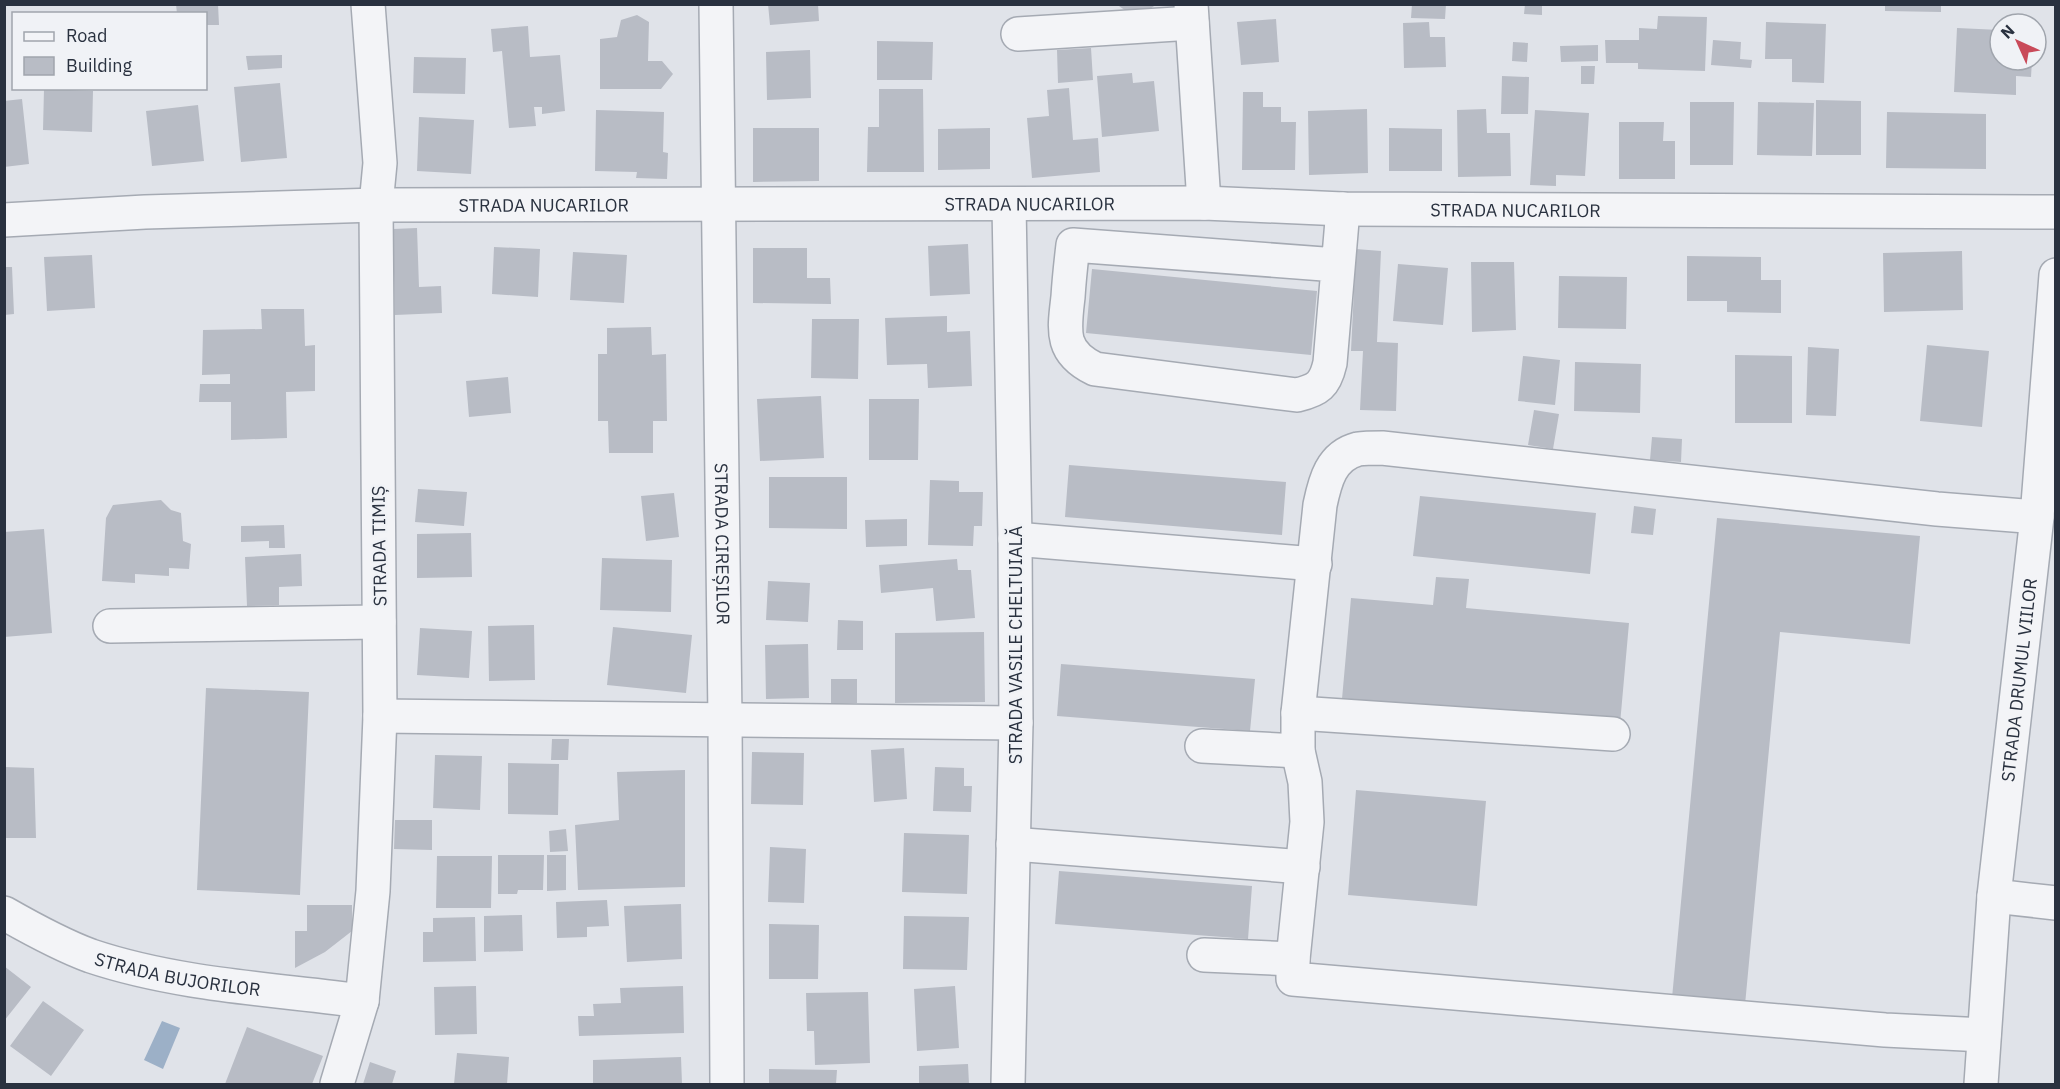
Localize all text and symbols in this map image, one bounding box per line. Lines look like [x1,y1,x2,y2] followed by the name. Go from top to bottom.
[12,12,207,90] legend
[1988,12,2048,72] north arrow
[1996,20,2019,43] text: N
[66,24,107,47] text: Road
[66,54,133,77] text: Building
[944,192,1115,215] street label: STRADA NUCARILOR
[458,193,629,216] street label: STRADA NUCARILOR
[1430,198,1601,222] street label: STRADA NUCARILOR
[710,463,735,625] street label: STRADA CIREȘILOR
[366,485,392,607] street label: STRADA TIMIȘ
[1004,525,1027,764] street label: STRADA VASILE CHELTUIALĂ
[1996,577,2042,783] street label: STRADA DRUMUL VIILOR
[92,946,262,1001] street label: STRADA BUJORILOR

